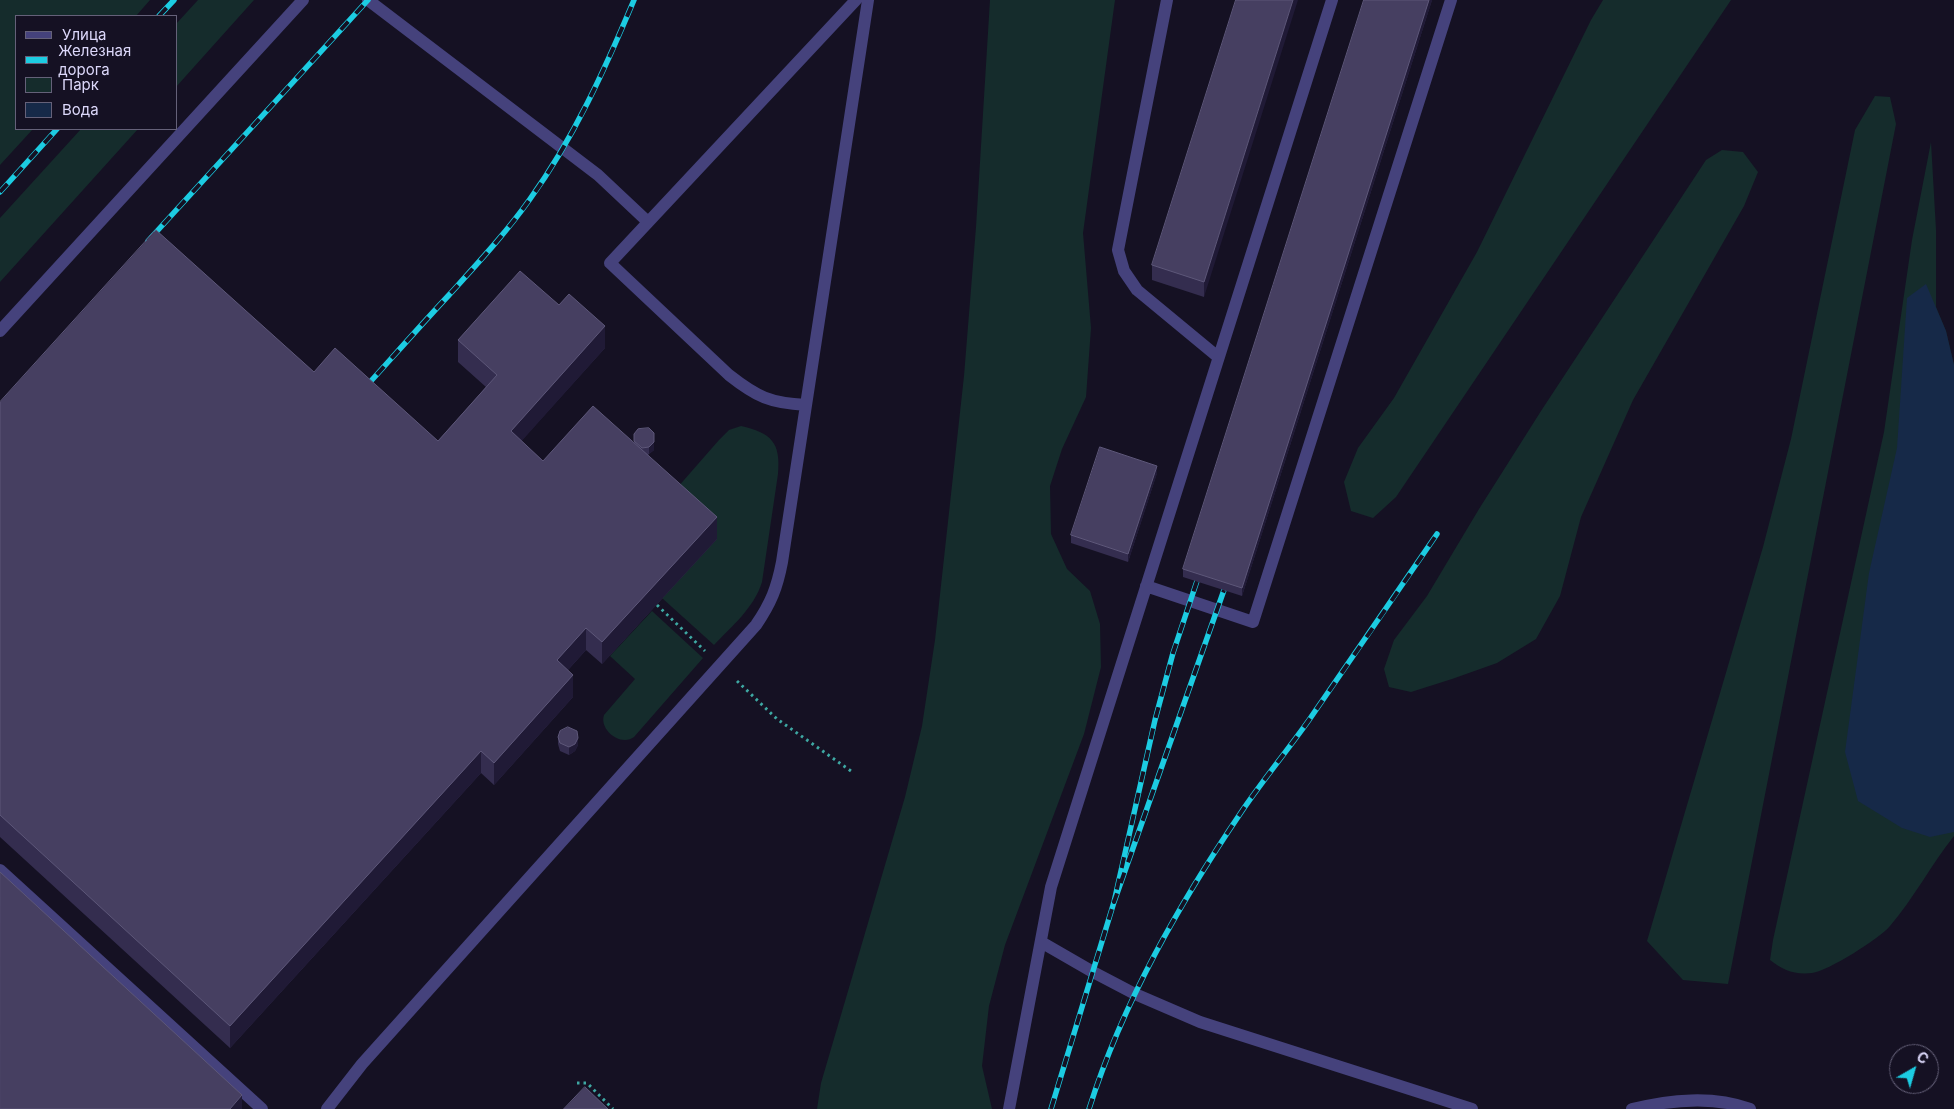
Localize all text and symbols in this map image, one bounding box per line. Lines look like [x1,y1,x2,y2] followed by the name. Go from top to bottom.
[15,15,178,130] legend
[62,25,106,44] text: Улица
[58,41,131,79] text: Железная дорога
[62,75,99,94] text: Парк
[62,100,99,119] text: Вода
[1889,1044,1939,1094] north arrow
[1914,1048,1932,1067] text: С

